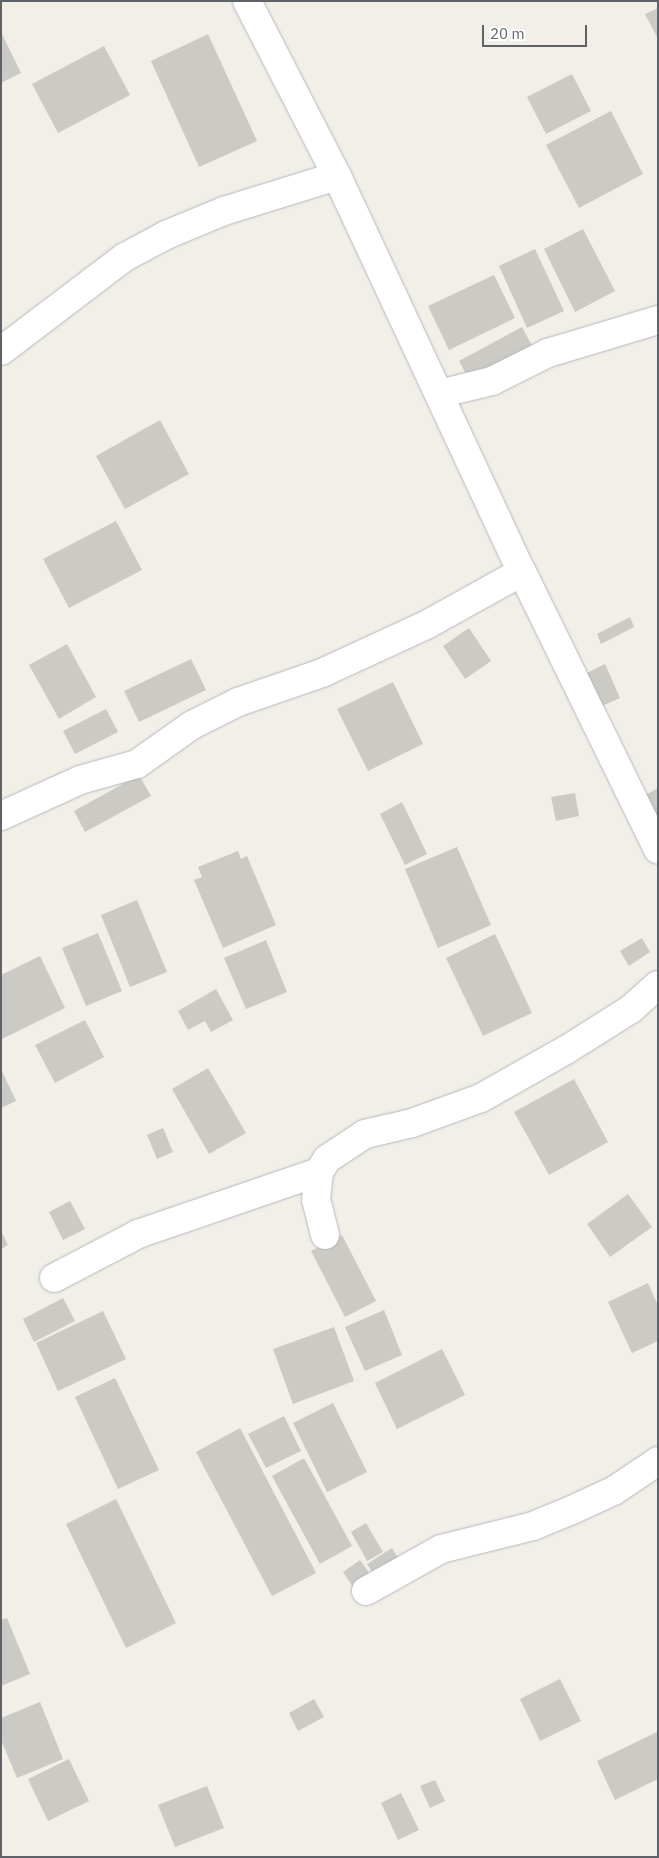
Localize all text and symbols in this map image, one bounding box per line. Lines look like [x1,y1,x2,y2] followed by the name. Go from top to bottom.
[484,15,589,47] scale bar
[490,24,525,43] text: 20 m

